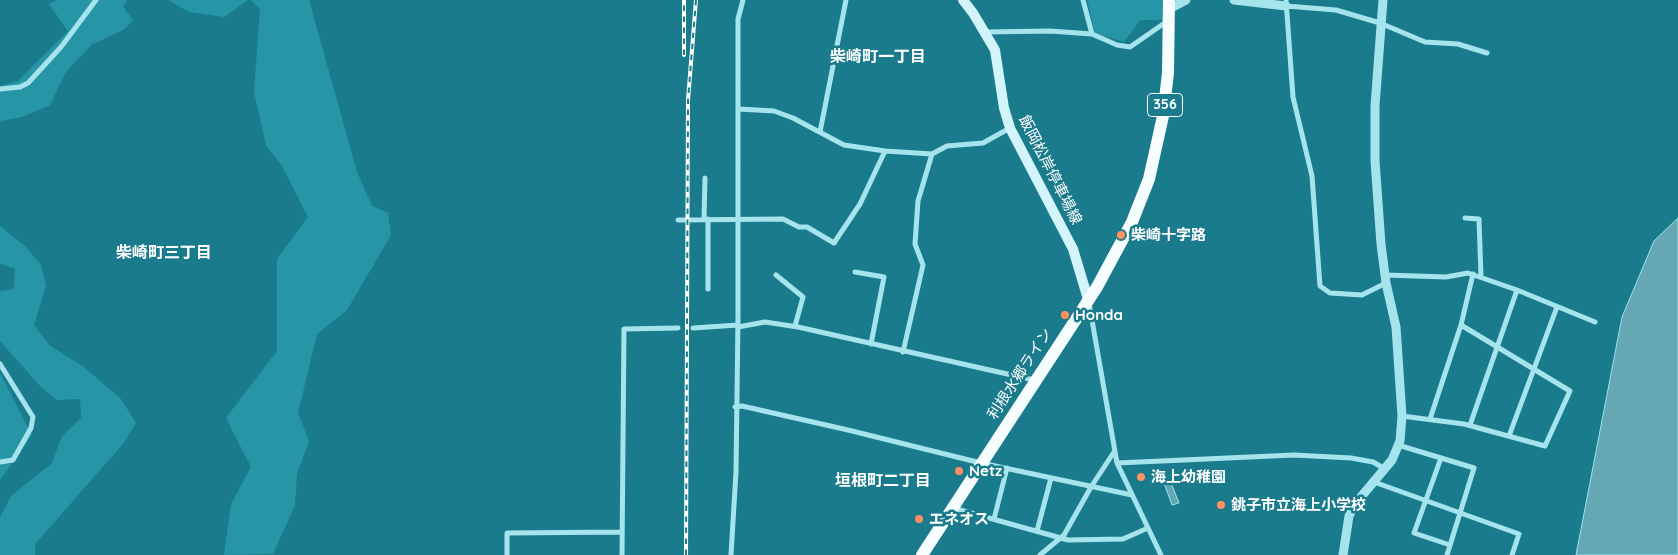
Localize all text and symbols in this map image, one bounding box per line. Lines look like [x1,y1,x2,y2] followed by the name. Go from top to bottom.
[830,47,926,67] district label: 柴崎町一丁目
[1148,94,1182,116] road number: 356
[1015,112,1085,228] street label: 飯岡松岸停車場線
[1131,226,1206,244] place label: 柴崎十字路
[1115,229,1127,241] marker: 柴崎十字路
[116,243,212,263] district label: 柴崎町三丁目
[1075,306,1123,324] place label: Honda
[1059,309,1071,321] marker: Honda
[984,325,1056,423] street label: 利根水郷ライン
[969,462,1002,480] place label: Netz
[953,465,965,477] marker: Netz
[1151,468,1226,486] place label: 海上幼稚園
[835,471,931,491] district label: 垣根町二丁目
[1135,471,1147,483] marker: 海上幼稚園
[1231,496,1366,514] place label: 銚子市立海上小学校
[1215,499,1227,511] marker: 銚子市立海上小学校
[929,510,989,528] place label: エネオス
[913,513,925,525] marker: エネオス

